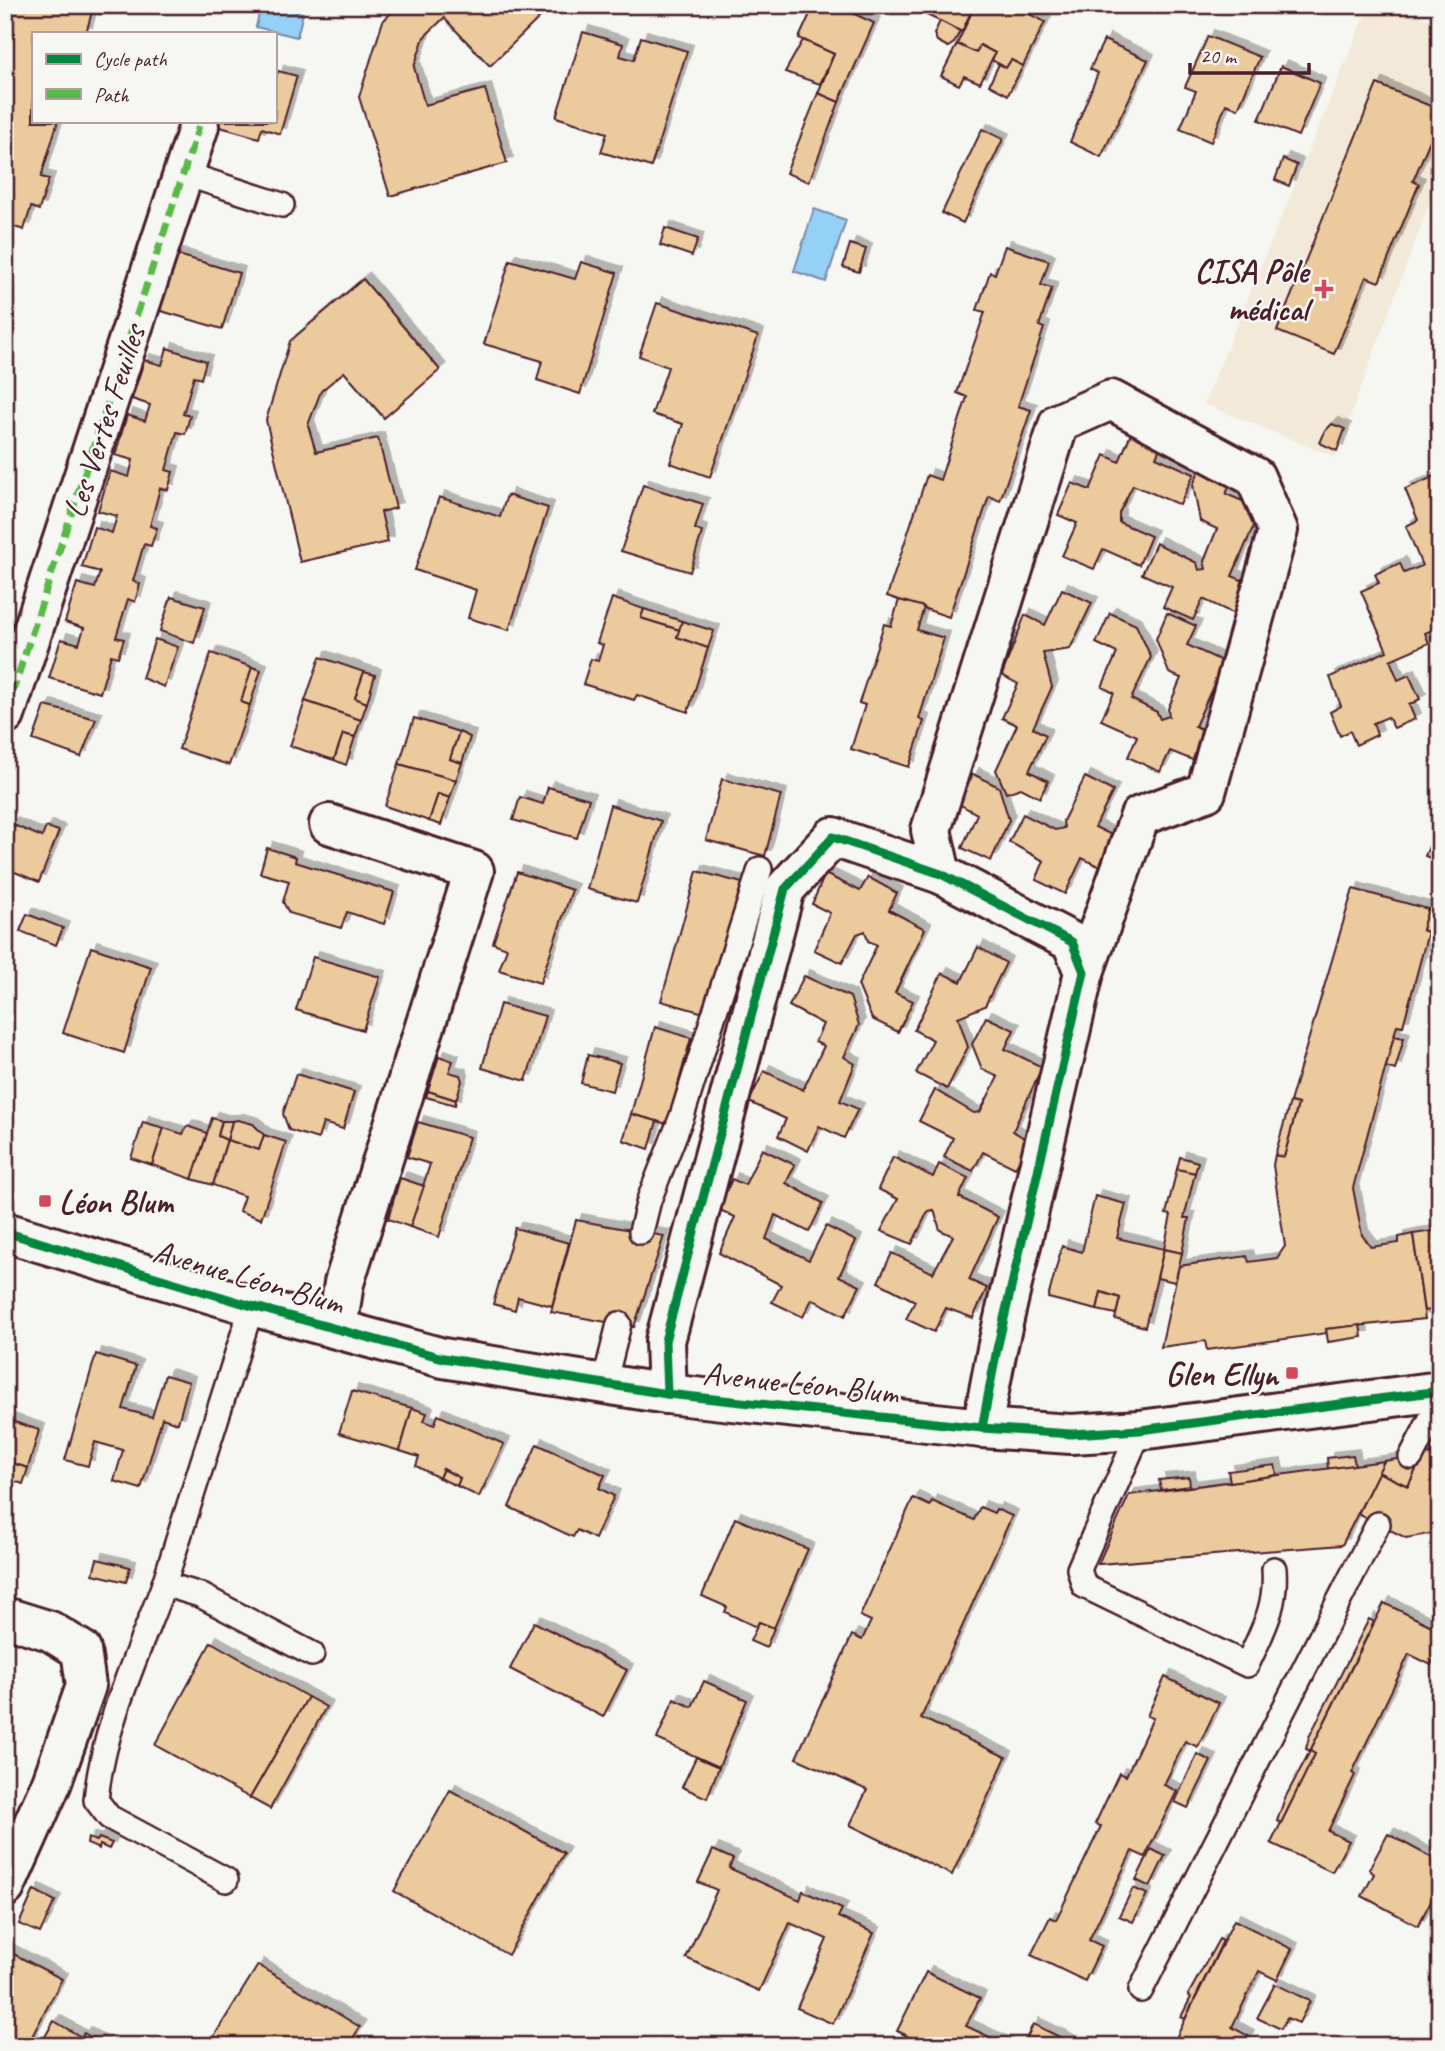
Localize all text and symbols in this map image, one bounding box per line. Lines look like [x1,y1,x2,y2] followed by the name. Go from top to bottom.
[32,32,276,122] legend
[1190,32,1308,76] scale bar
[1200,43,1238,69] text: 20 m
[94,46,167,72] text: Cycle path
[94,82,130,108] text: Path
[1194,250,1314,330] place label: CISA Pôle médical
[1314,279,1334,299] marker: CISA Pôle médical
[53,317,156,523] street label: Les Vertes Feuilles
[59,1181,175,1223] place label: Léon Blum
[37,1193,53,1209] marker: Léon Blum
[148,1230,350,1325] street label: Avenue Léon Blum
[701,1352,902,1414] street label: Avenue Léon Blum
[1166,1353,1280,1395] place label: Glen Ellyn
[1284,1365,1300,1381] marker: Glen Ellyn

